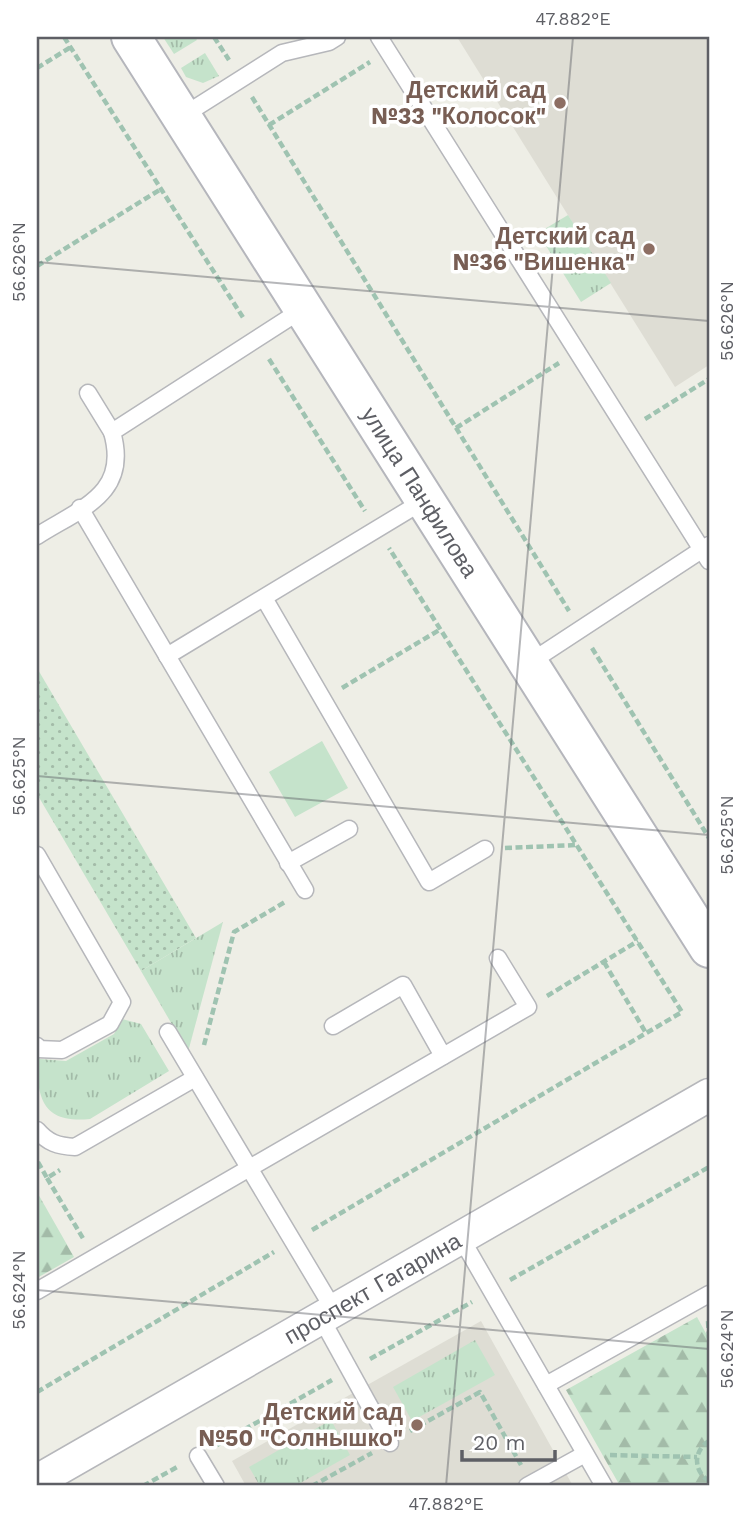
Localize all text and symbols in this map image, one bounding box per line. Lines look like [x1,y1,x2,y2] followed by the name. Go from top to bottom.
[535,8,611,29] text: 47.882°E
[371,77,546,130] place label: Детский сад №33 "Колосок"
[552,95,568,111] marker: Детский сад №33 "Колосок"
[8,222,29,302] text: 56.626°N
[452,223,635,276] place label: Детский сад №36 "Вишенка"
[641,241,657,257] marker: Детский сад №36 "Вишенка"
[716,281,737,361] text: 56.626°N
[355,402,483,583] street label: улица Панфилова
[8,736,29,816] text: 56.625°N
[716,795,737,875] text: 56.625°N
[280,1227,466,1350] street label: проспект Гагарина
[8,1250,29,1330] text: 56.624°N
[716,1309,737,1389] text: 56.624°N
[198,1399,403,1452] place label: Детский сад №50 "Солнышко"
[409,1417,425,1433] marker: Детский сад №50 "Солнышко"
[462,1418,555,1462] scale bar
[473,1430,525,1455] text: 20 m
[408,1493,484,1514] text: 47.882°E

